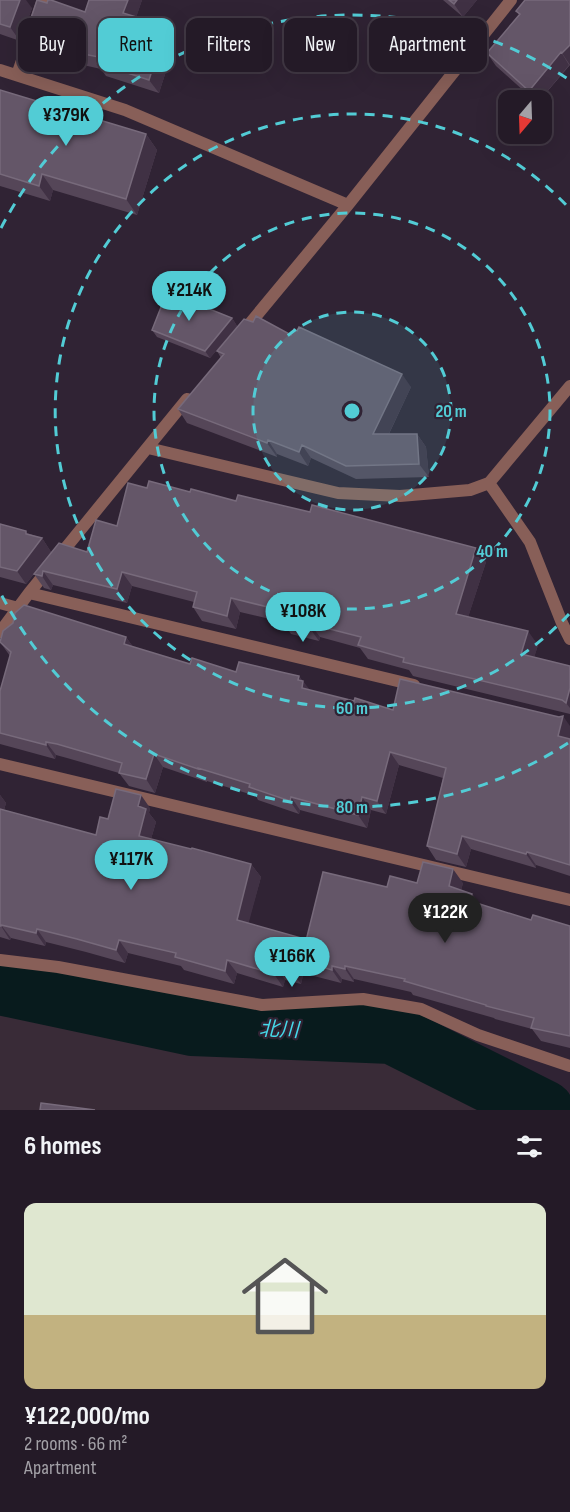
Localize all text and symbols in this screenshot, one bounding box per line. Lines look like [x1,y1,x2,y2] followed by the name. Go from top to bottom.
[18,18,86,72] chip: Buy
[98,18,174,72] chip: Rent
[186,18,272,72] chip: Filters
[284,18,357,72] chip: New
[369,18,487,72] chip: Apartment
[498,90,552,144] north arrow
[498,90,552,144] map controls
[24,96,108,147] pin: ¥379K
[42,103,90,127] text: ¥379K
[147,271,231,322] pin: ¥214K
[166,278,212,302] text: ¥214K
[342,401,362,421] centre of rings
[435,401,467,422] text: 20 m
[476,541,508,562] text: 40 m
[261,592,345,643] pin: ¥108K
[280,599,326,623] text: ¥108K
[336,698,368,719] text: 60 m
[336,797,368,818] text: 80 m
[89,840,173,891] pin: ¥117K
[109,847,153,871] text: ¥117K
[403,893,487,944] pin: ¥122K
[422,900,468,924] text: ¥122K
[250,937,334,988] pin: ¥166K
[269,944,315,968] text: ¥166K
[259,1017,301,1043] water label: 北川
[513,1130,546,1163] icon: filters
[24,1131,102,1162] text: 6 homes
[231,1242,339,1350] icon: home
[24,1401,150,1432] text: ¥122,000/mo
[24,1432,128,1456] text: 2 rooms · 66 m²
[24,1456,97,1480] text: Apartment

